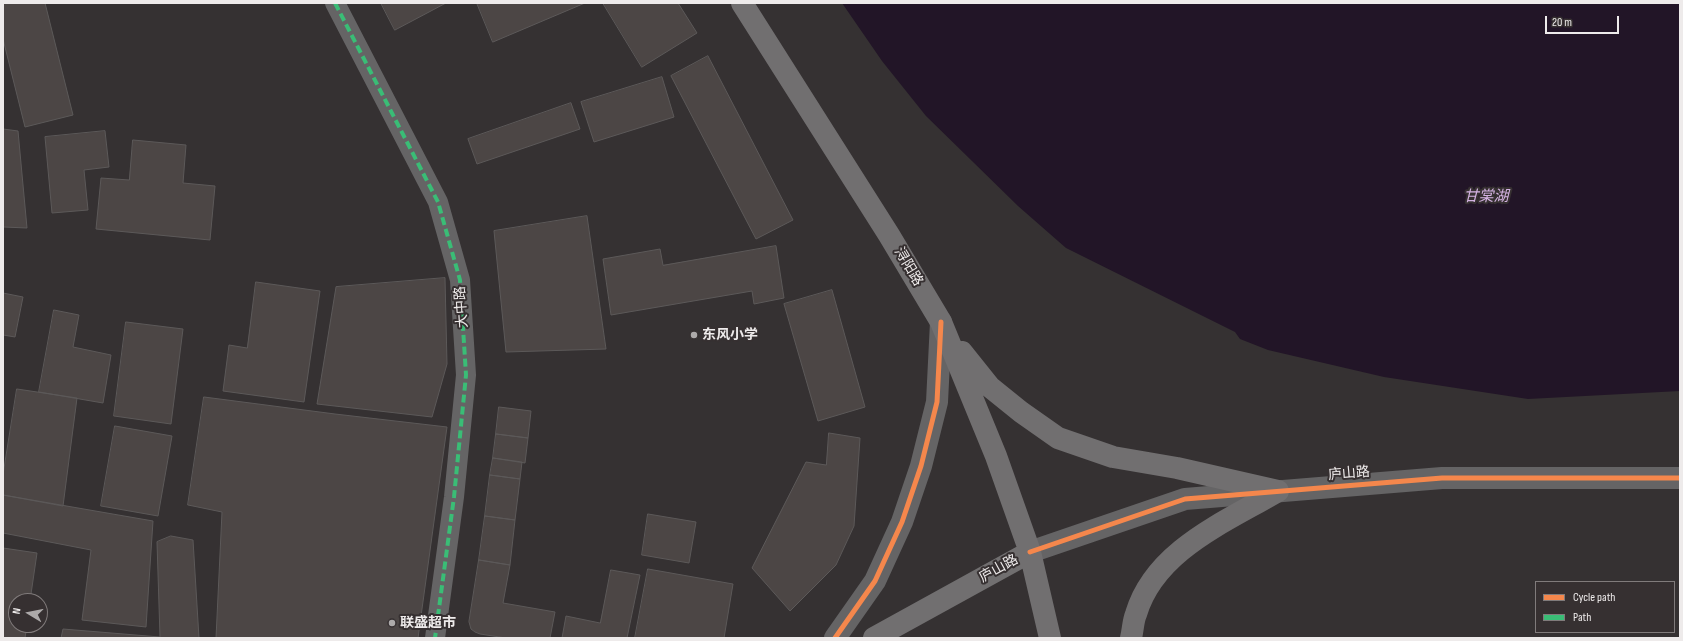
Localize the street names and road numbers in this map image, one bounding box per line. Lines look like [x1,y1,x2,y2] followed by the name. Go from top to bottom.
[890,245,926,289] street label: 浔阳路
[452,285,472,329] street label: 大中路
[1327,464,1371,484] street label: 庐山路
[977,551,1021,587] street label: 庐山路

